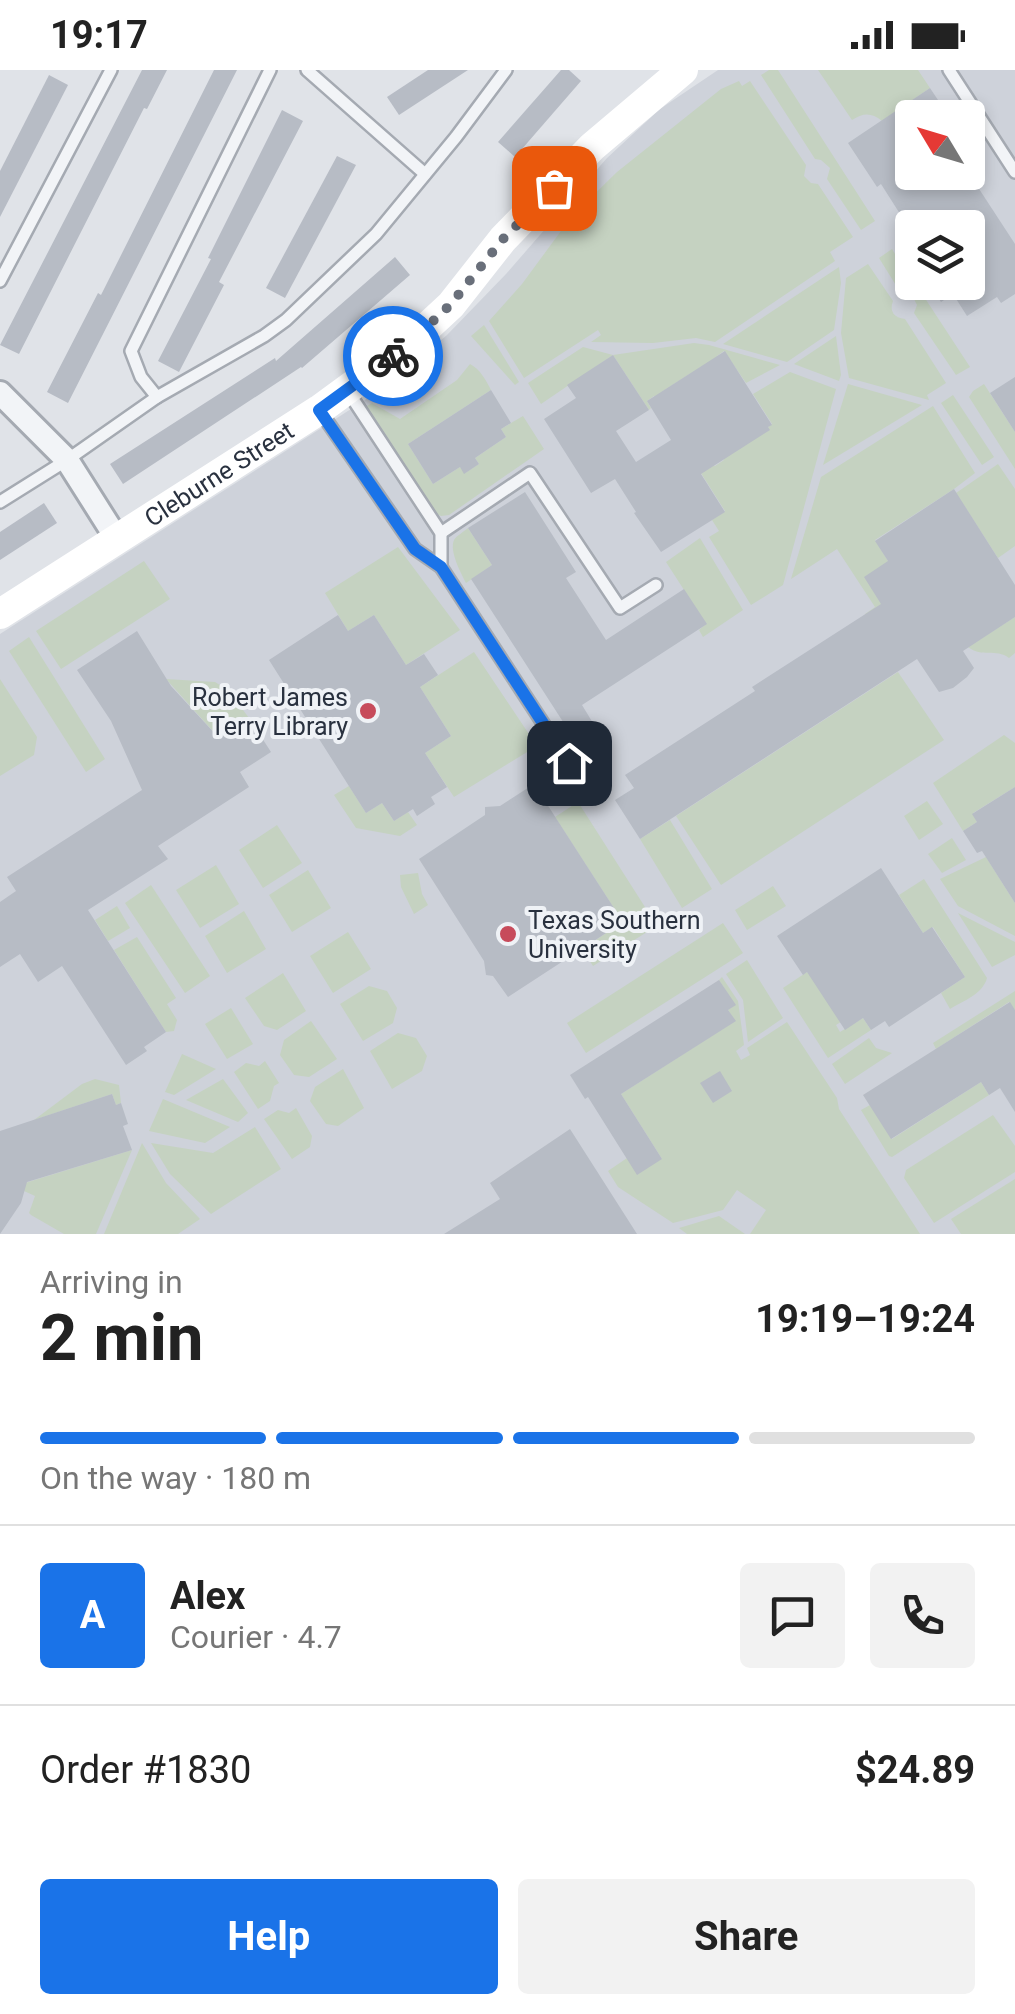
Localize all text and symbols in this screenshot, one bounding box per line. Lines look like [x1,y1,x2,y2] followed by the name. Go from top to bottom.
[50,13,148,57] text: 19:17
[895,100,985,190] north arrow
[895,100,985,300] map controls
[512,146,597,231] pin
[527,161,582,216] icon: bag
[895,210,985,300] button: layers
[343,306,443,406] courier
[366,329,421,384] icon: bike
[139,416,299,532] street label: Cleburne Street
[192,683,348,741] place label: Robert James Terry Library
[357,700,379,722] marker: Robert James Terry Library
[527,721,612,806] pin
[542,736,597,791] icon: home
[528,906,700,964] place label: Texas Southern University
[497,923,519,945] marker: Texas Southern University
[40,1263,183,1301] text: Arriving in
[755,1297,975,1341] text: 19:19–19:24
[40,1300,203,1376] text: 2 min
[40,1459,311,1497] text: On the way · 180 m
[740,1563,845,1668] button: chat
[870,1563,975,1668] button: phone
[170,1574,245,1618] text: Alex
[80,1593,105,1637] text: A
[170,1618,342,1656] text: Courier · 4.7
[40,1748,251,1792] text: Order #1830
[855,1748,975,1792] text: $24.89
[40,1879,498,1994] button: Help
[518,1879,975,1994] button: Share

